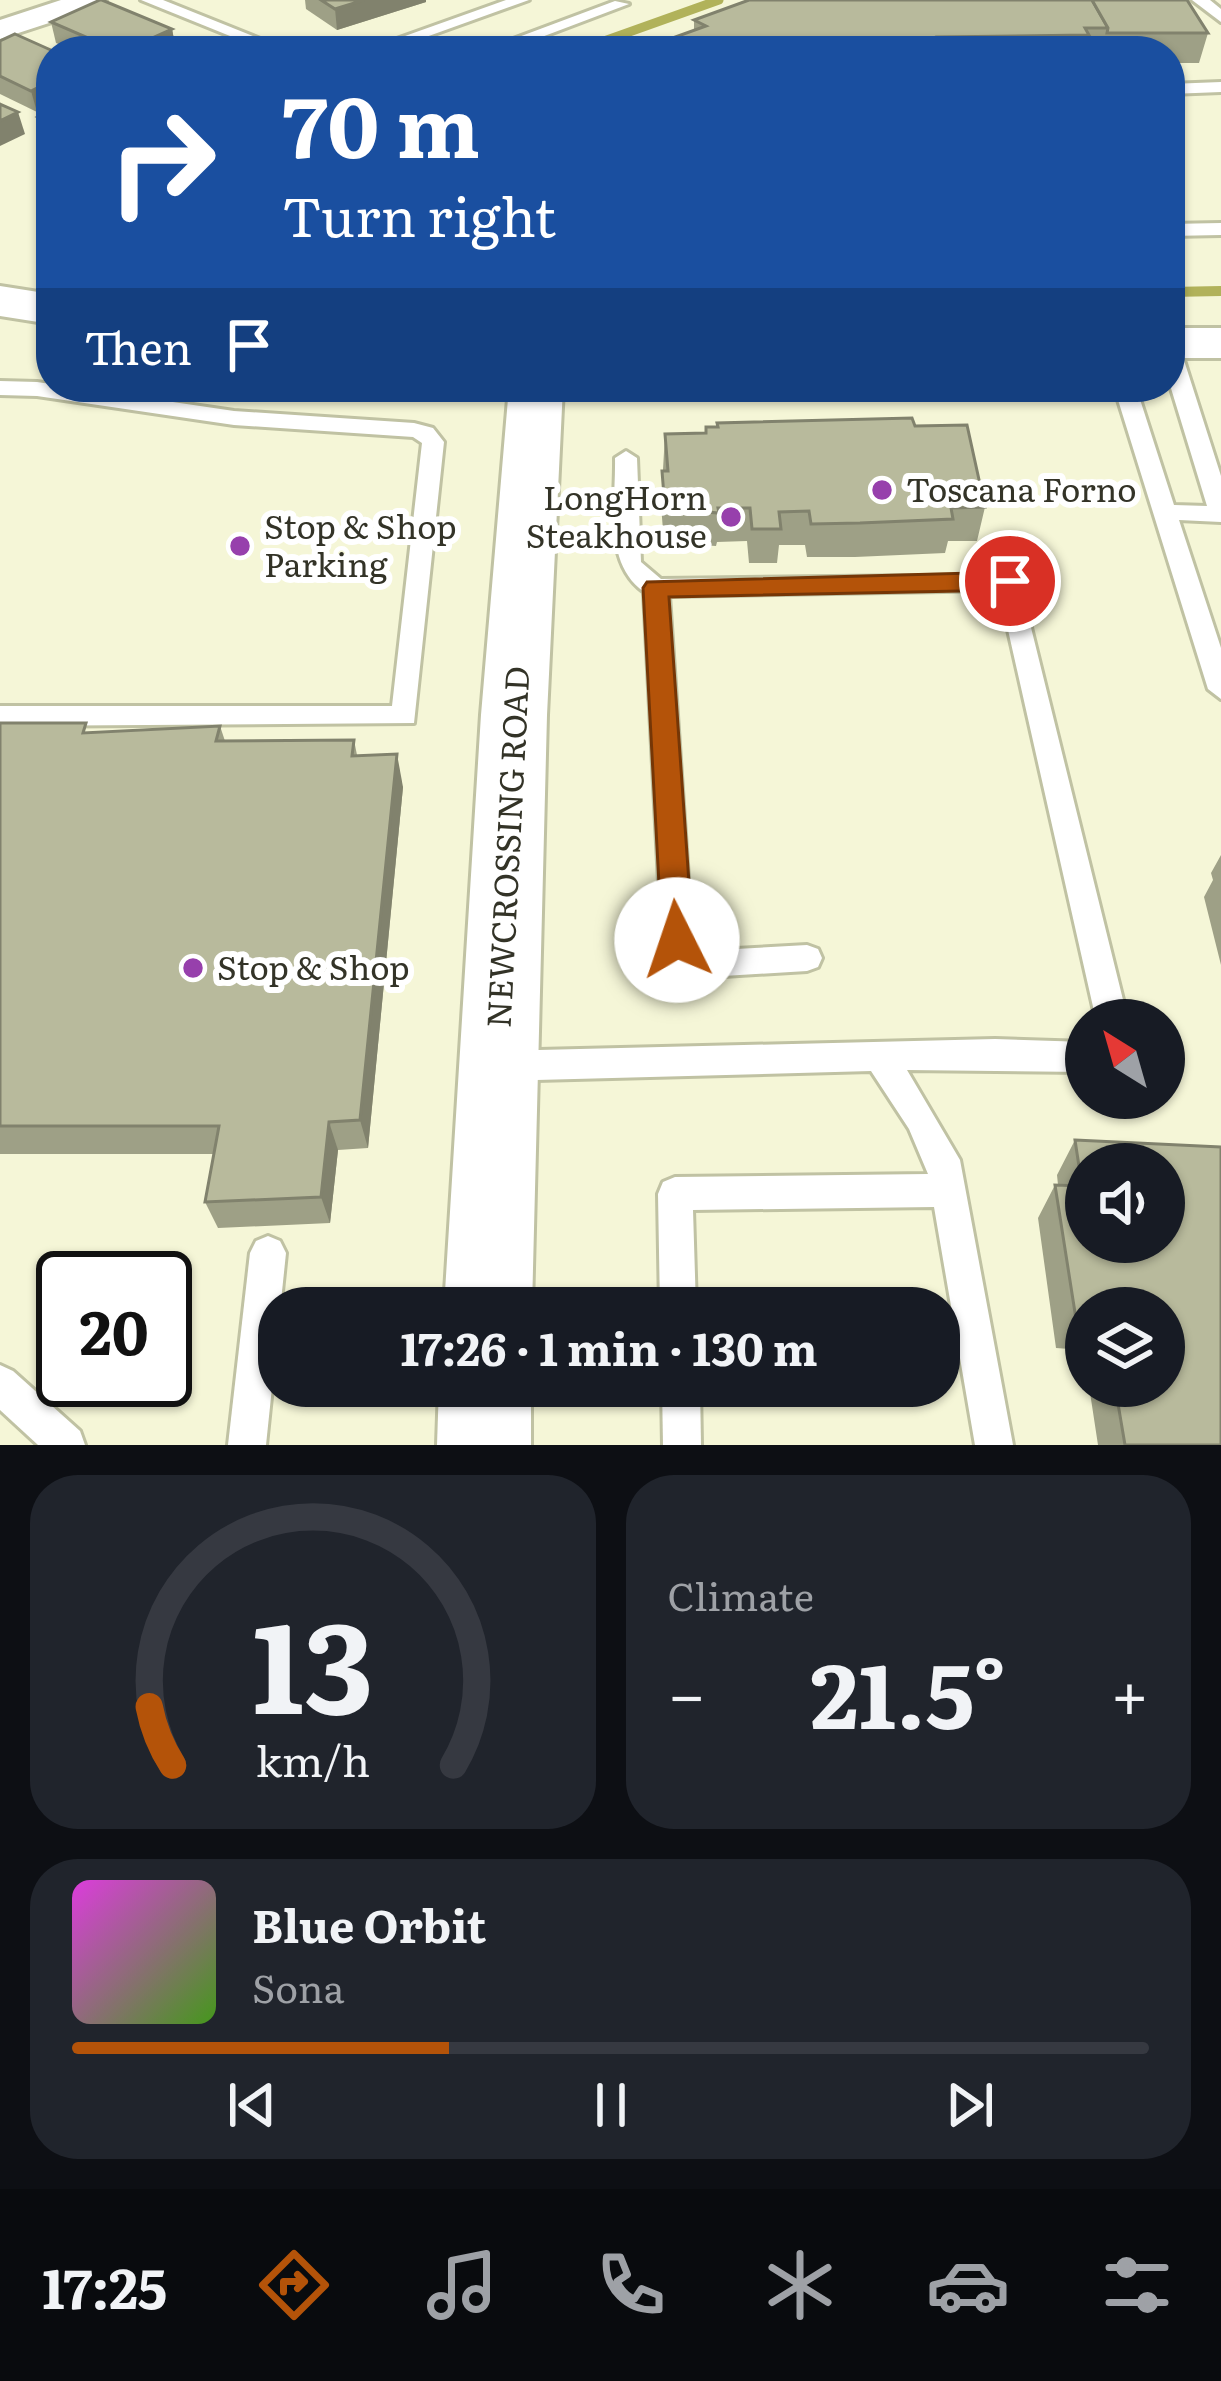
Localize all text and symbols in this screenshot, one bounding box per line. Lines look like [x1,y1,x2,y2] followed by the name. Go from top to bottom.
[282,59,480,184] text: 70 m
[84,84,240,240] icon: right
[282,173,556,254] text: Turn right
[84,312,192,379] text: Then
[216,312,282,378] icon: arrive
[906,463,1137,512] place label: Toscana Forno
[526,471,707,558] place label: LongHorn Steakhouse
[869,477,895,503] marker: Toscana Forno
[264,500,457,587] place label: Stop & Shop Parking
[718,504,744,530] marker: LongHorn Steakhouse
[959,530,1061,632] pin
[227,533,253,559] marker: Stop & Shop Parking
[977,548,1043,614] icon: arrive
[472,665,539,1029] street label: NEWCROSSING ROAD
[614,877,740,1003] position arrow
[217,941,410,990] place label: Stop & Shop
[180,955,206,981] marker: Stop & Shop
[1065,999,1185,1119] north arrow
[1065,999,1185,1407] map controls
[1065,1143,1185,1263] button: sound
[36,1251,192,1407] speed limit sign: 20
[1065,1287,1185,1407] button: layers
[400,1313,818,1380] text: 17:26 · 1 min · 130 m
[668,1565,814,1623] text: Climate
[252,1567,373,1752] text: 13
[810,1623,1006,1757] text: 21.5°
[668,1641,706,1739] text: −
[1111,1641,1149,1739] text: +
[256,1727,370,1790] text: km/h
[252,1890,486,1957] text: Blue Orbit
[252,1957,345,2015] text: Sona
[219,2072,285,2138] icon: previous
[578,2072,644,2138] icon: pause
[937,2072,1003,2138] icon: next
[252,2243,336,2327] icon: directions
[420,2243,504,2327] icon: music
[589,2243,673,2327] icon: phone
[758,2243,842,2327] icon: climate
[926,2243,1010,2327] icon: car
[1095,2243,1179,2327] icon: filters
[42,2245,167,2326] text: 17:25

